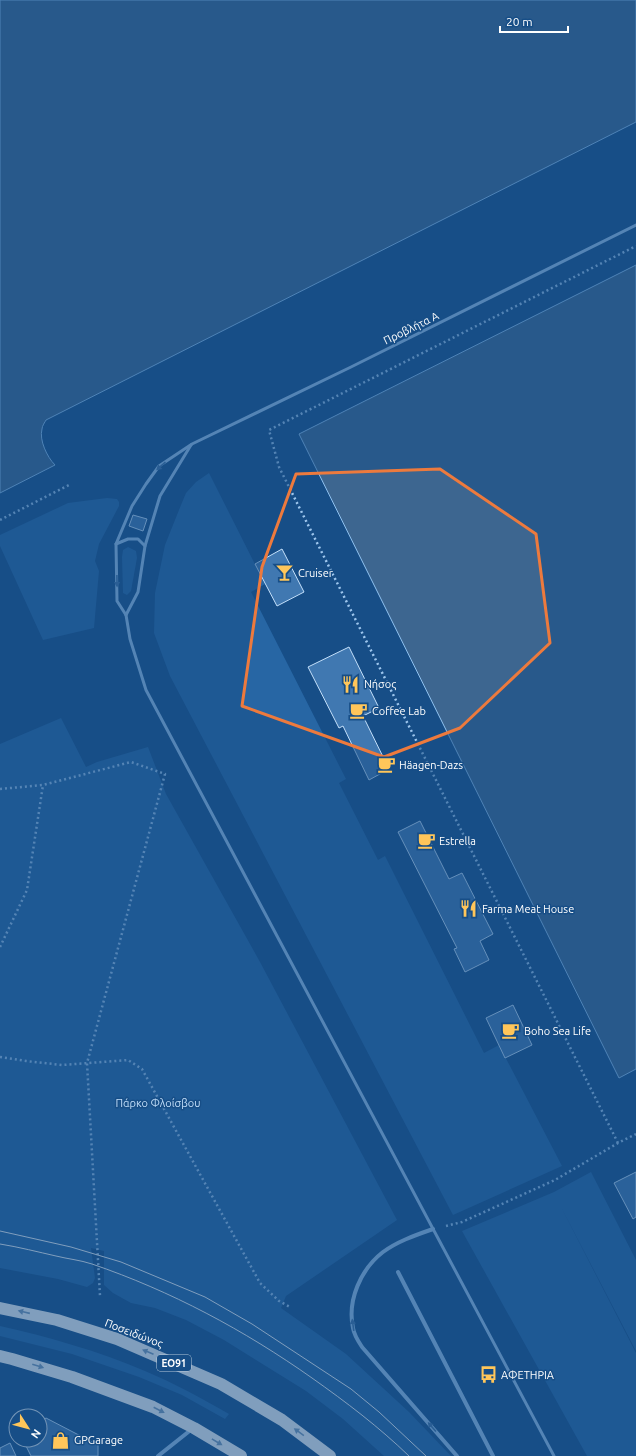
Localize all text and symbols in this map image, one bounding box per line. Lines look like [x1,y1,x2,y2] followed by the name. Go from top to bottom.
[500,8,568,34] scale bar
[506,15,533,28] text: 20 m
[381,309,441,347] street label: Προβλήτα Α
[156,462,166,471] one-way arrow
[275,563,295,583] bar icon: Cruiser
[298,567,334,579] place label: Cruiser
[114,575,120,588] one-way arrow
[341,674,361,694] restaurant icon: Νήσος
[364,678,396,691] place label: Νήσος
[349,701,369,721] cafe icon: Coffee Lab
[372,705,426,717] place label: Coffee Lab
[376,755,396,775] cafe icon: Häagen-Dazs
[399,759,463,771] place label: Häagen-Dazs
[416,831,436,851] cafe icon: Estrella
[439,835,476,847] place label: Estrella
[459,899,479,919] restaurant icon: Farma Meat House
[482,903,574,915] place label: Farma Meat House
[501,1021,521,1041] cafe icon: Boho Sea Life
[524,1025,591,1037] place label: Boho Sea Life
[115,1097,201,1109] park label: Πάρκο Φλοίσβου
[18,1309,31,1315] one-way arrow
[103,1316,165,1351] street label: Ποσειδώνος
[350,1319,356,1331] one-way arrow
[142,1348,154,1355] one-way arrow
[157,1355,191,1371] road number: ΕΟ91
[32,1363,44,1369] one-way arrow
[478,1365,498,1385] bus stop icon: ΑΦΕΤΗΡΙΑ
[501,1369,555,1381] place label: ΑΦΕΤΗΡΙΑ
[153,1407,165,1413] one-way arrow
[8,1408,48,1448] north arrow
[427,1421,436,1432] one-way arrow
[29,1427,43,1441] text: N
[294,1428,305,1436] one-way arrow
[51,1430,71,1450] shop icon: GPGarage
[74,1434,123,1446] place label: GPGarage
[211,1438,223,1445] one-way arrow

